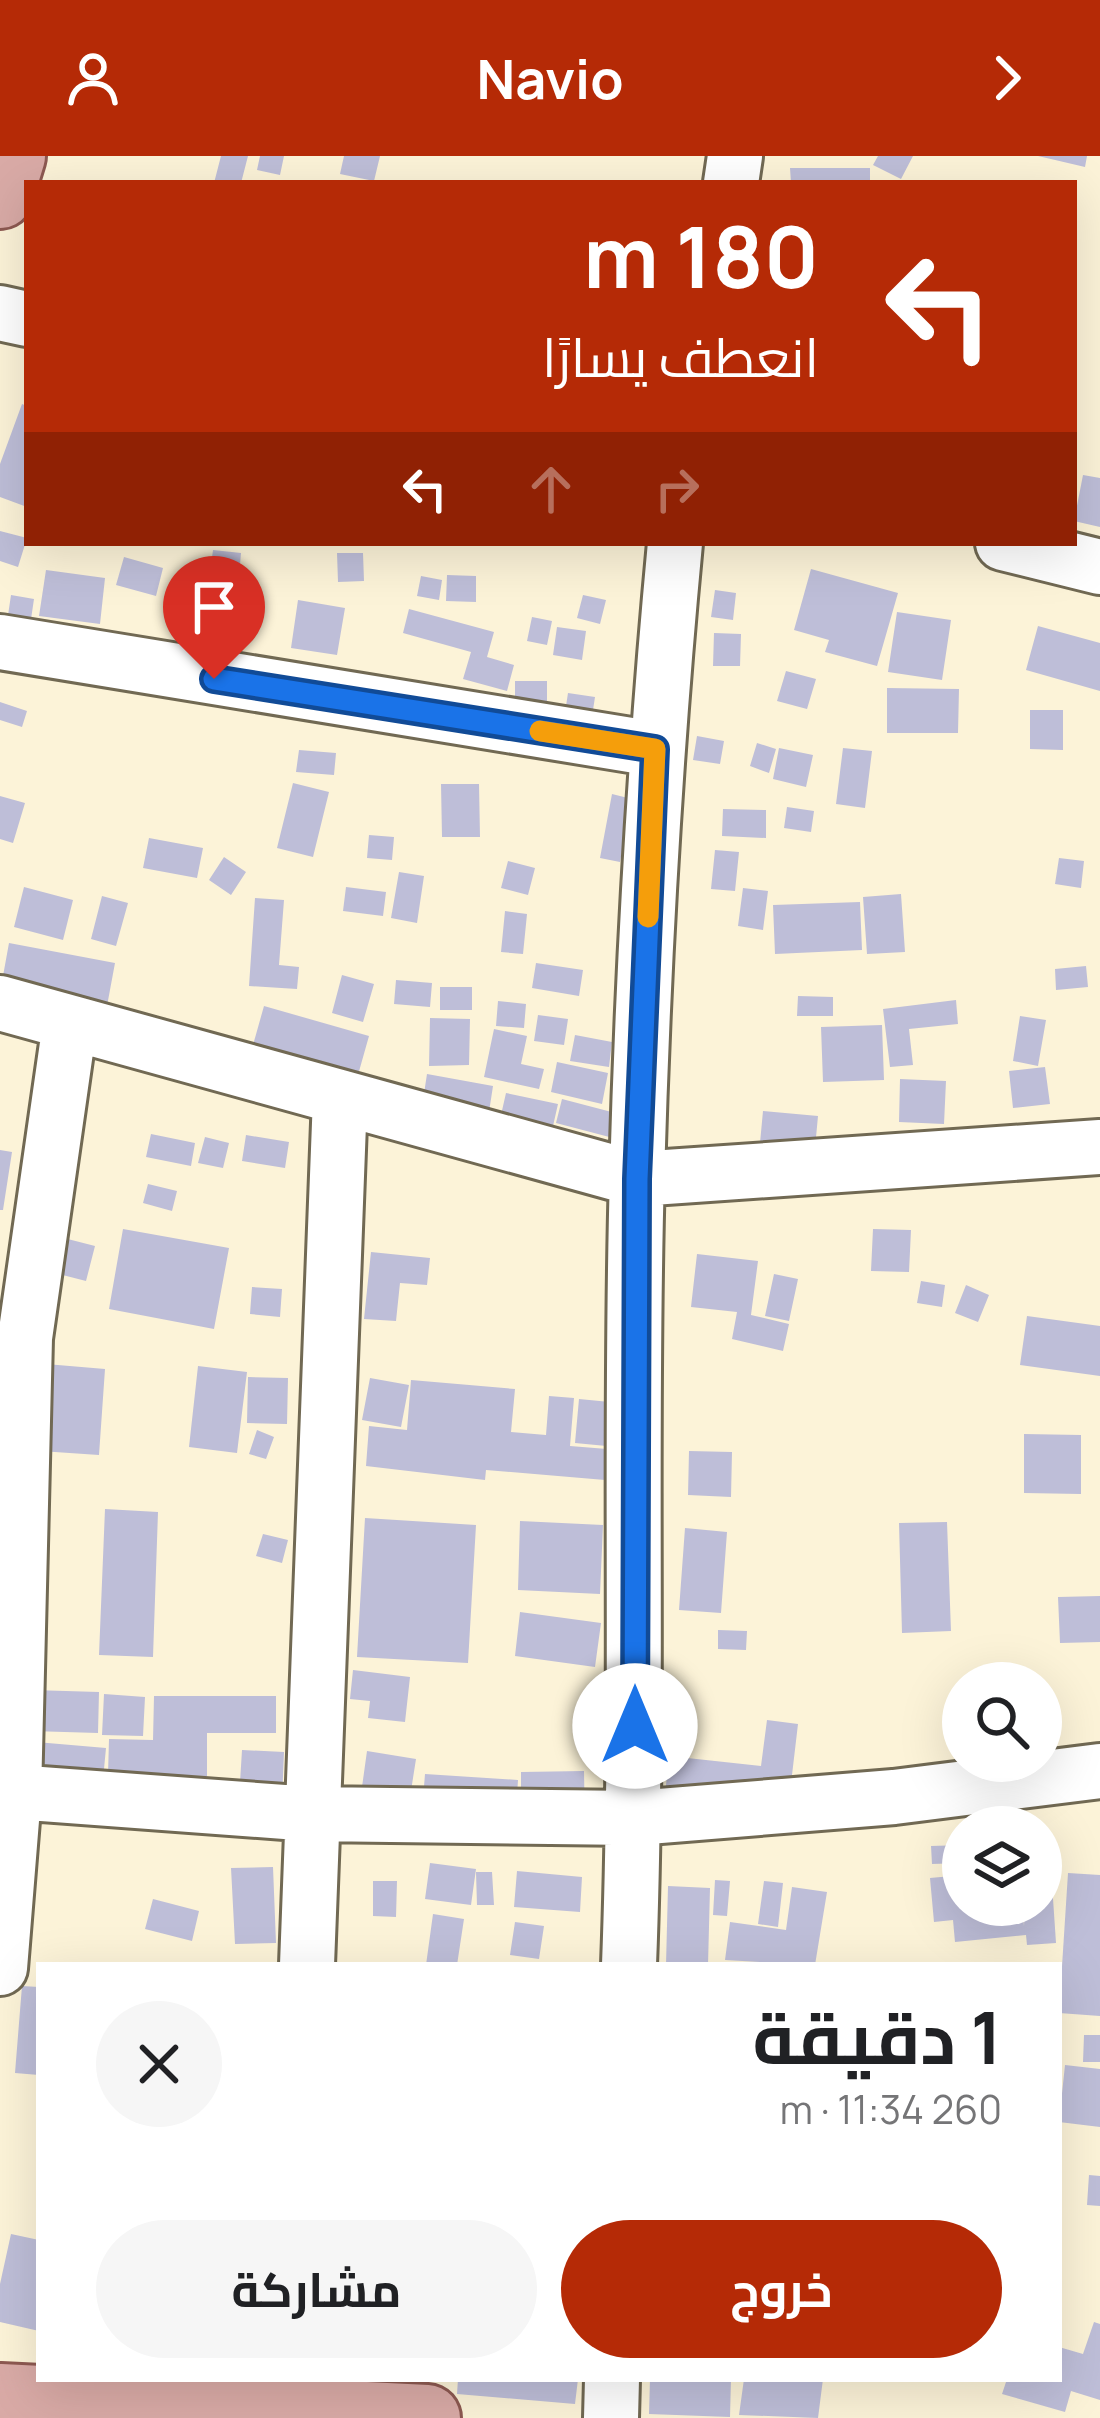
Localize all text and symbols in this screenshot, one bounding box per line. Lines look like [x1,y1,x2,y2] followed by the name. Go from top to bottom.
[476,41,624,115] text: Navio
[60,45,126,111] icon: person
[974,45,1040,111] icon: forward
[583,198,819,313] text: 180 m
[861,228,1017,384] icon: left
[542,319,819,393] text: انعطف يسارًا
[392,456,458,522] icon: left
[518,456,584,522] icon: ahead
[644,456,710,522] icon: right
[163,556,265,679] pin
[181,574,247,640] icon: arrive
[942,1662,1062,1926] map controls
[942,1662,1062,1782] button: search
[572,1663,698,1789] position arrow
[942,1806,1062,1926] button: layers
[753,1987,1002,2086] text: 1 دقيقة
[96,2001,222,2127] button: close
[780,2082,1002,2136] text: 260 m · 11:34
[96,2220,537,2358] button: مشاركة
[561,2220,1002,2358] button: خروج

